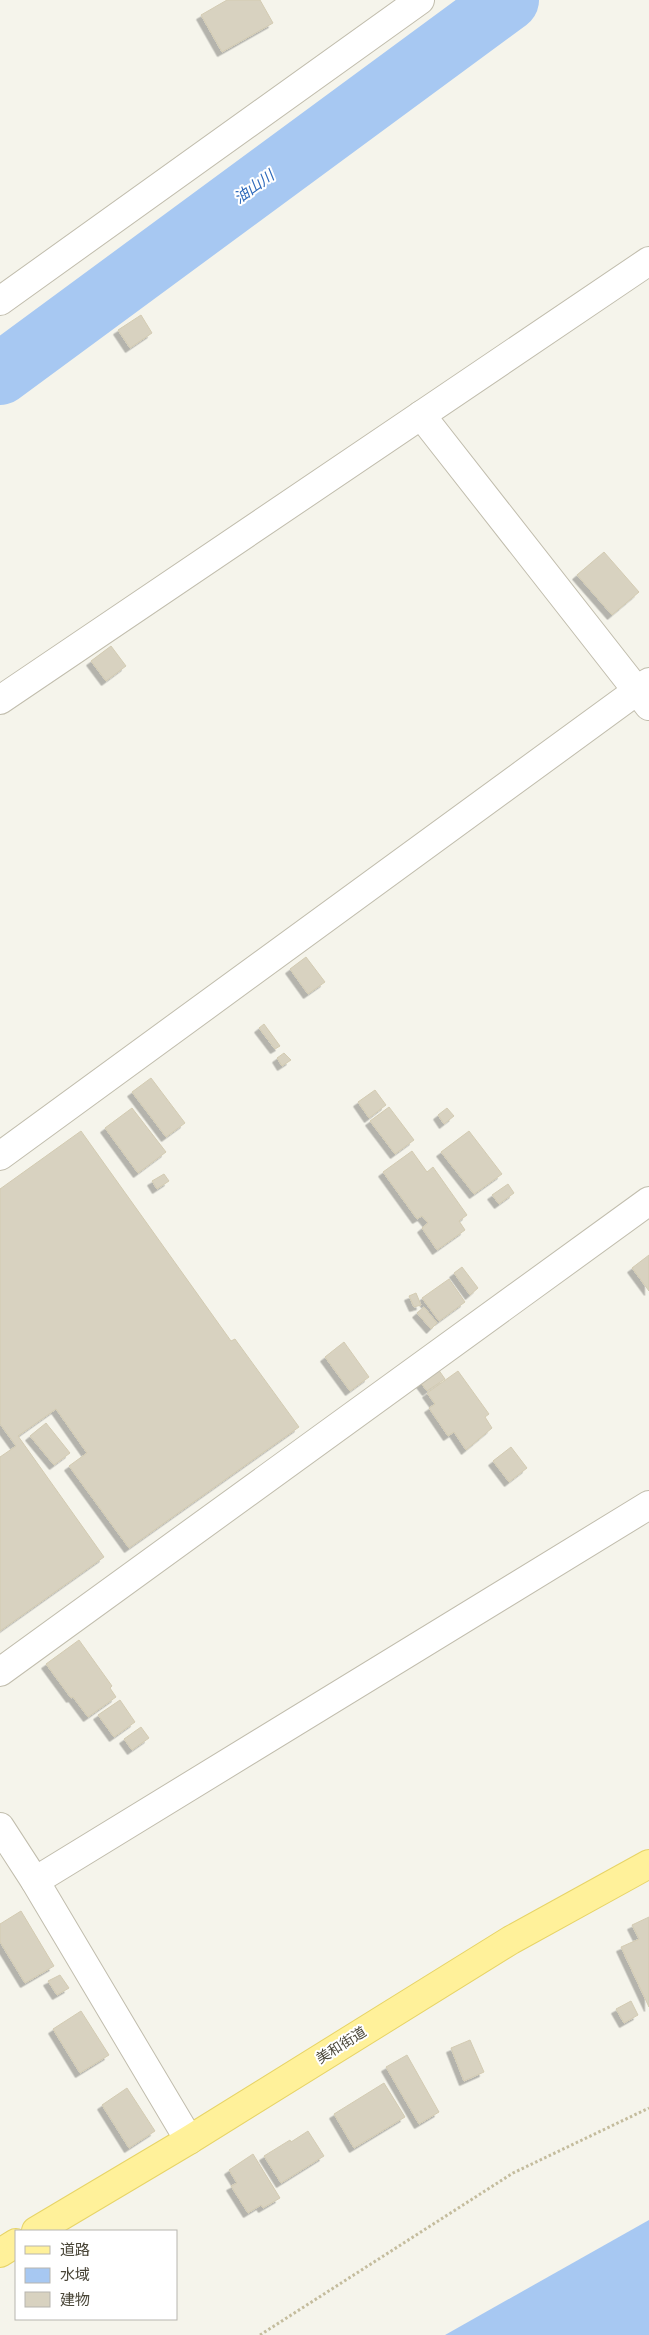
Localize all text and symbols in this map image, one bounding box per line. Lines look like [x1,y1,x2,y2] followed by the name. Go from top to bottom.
[231,165,279,208] water label: 油山川
[312,2023,370,2067] street label: 美和街道
[15,2230,178,2320] legend
[60,2241,90,2259] text: 道路
[60,2266,90,2284] text: 水域
[60,2291,90,2309] text: 建物

